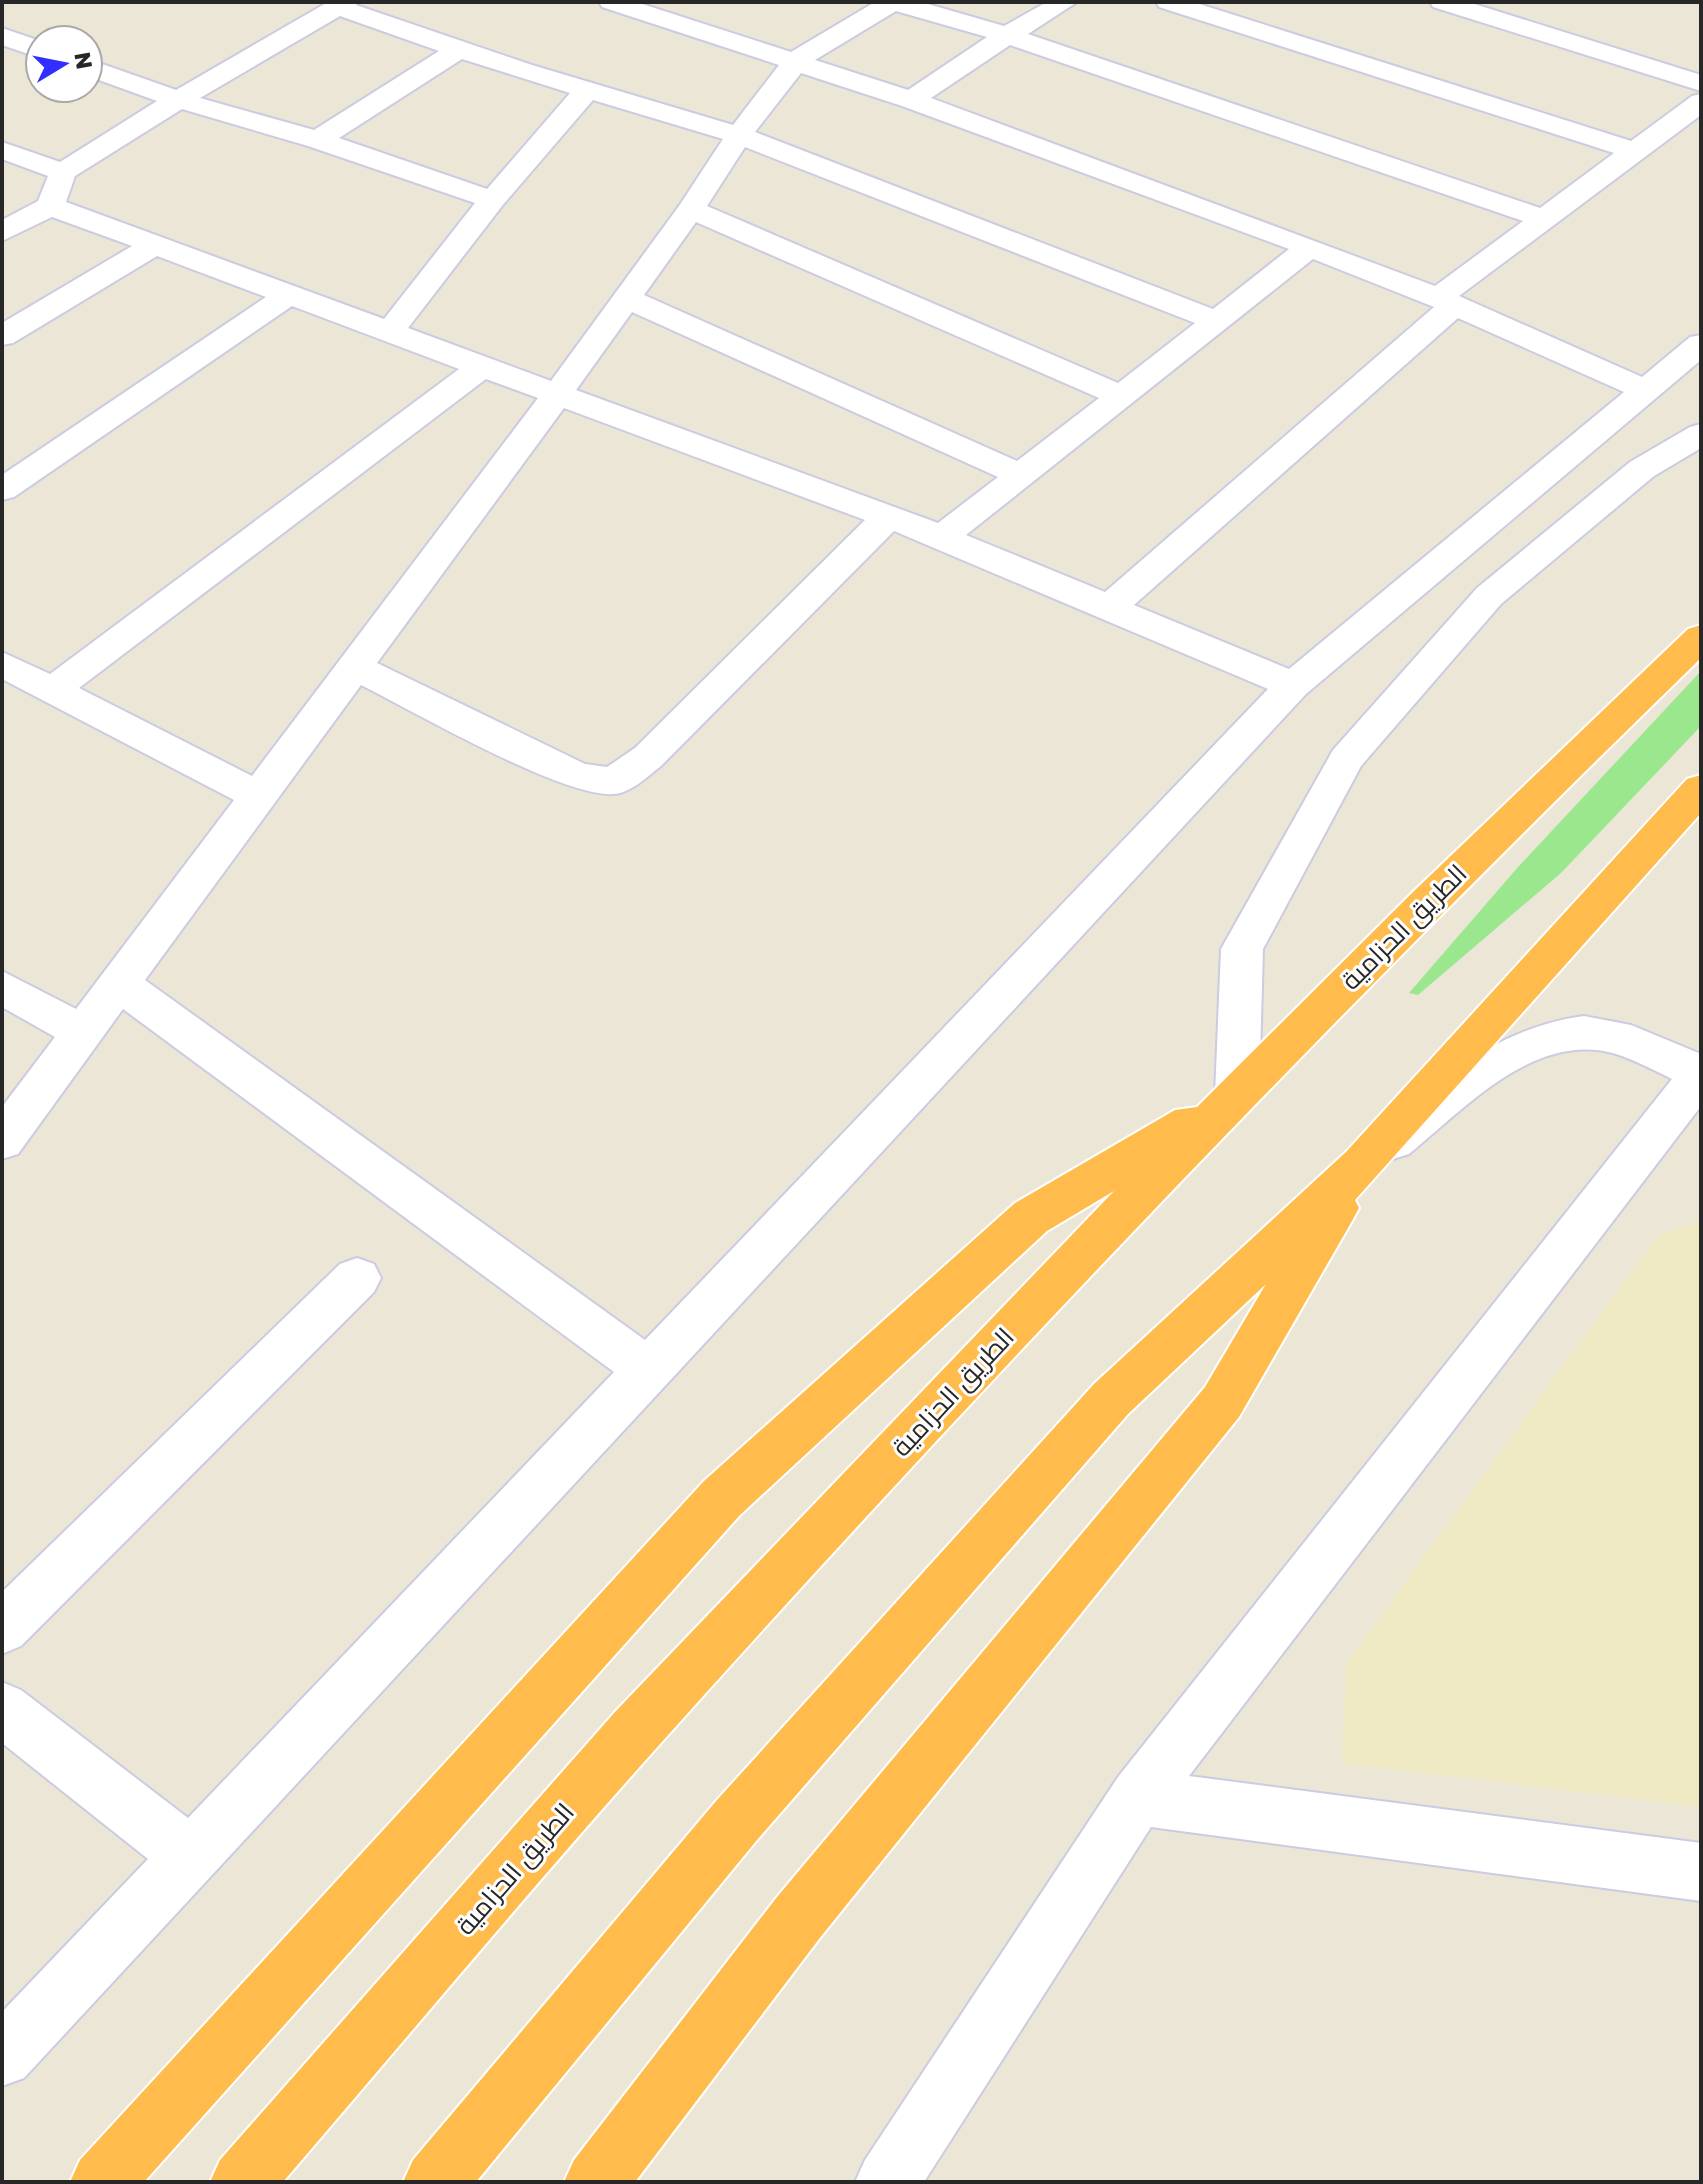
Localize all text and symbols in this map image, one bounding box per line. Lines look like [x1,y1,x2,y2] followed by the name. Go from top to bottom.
[24,24,104,104] north arrow
[69,50,99,71] text: N
[1335,858,1473,996] street label: الطريق الحزامية
[885,1321,1021,1463] street label: الطريق الحزامية
[449,1797,581,1941] street label: الطريق الحزامية

